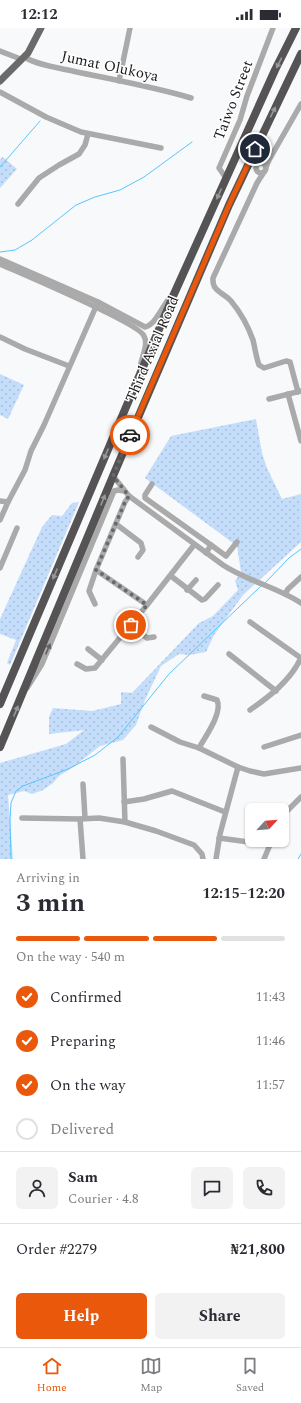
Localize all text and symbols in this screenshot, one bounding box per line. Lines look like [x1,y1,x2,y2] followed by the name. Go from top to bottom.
[20,3,58,26] text: 12:12
[59,45,161,88] street label: Jumat Olukoya
[208,57,259,144] street label: Taiwo Street
[276,57,282,69] one-way arrow
[270,106,276,118] one-way arrow
[238,132,272,166] pin
[244,138,266,160] icon: home
[216,188,222,199] one-way arrow
[120,292,185,406] street label: Third Axial Road
[110,415,150,455] courier
[119,424,141,446] icon: car
[102,449,108,461] one-way arrow
[100,495,106,506] one-way arrow
[52,568,58,579] one-way arrow
[114,608,148,642] pin
[120,614,142,636] icon: bag
[45,644,51,655] one-way arrow
[13,704,19,716] one-way arrow
[245,803,289,847] north arrow
[245,803,289,847] map controls
[16,868,80,888] text: Arriving in
[202,882,285,905] text: 12:15–12:20
[16,883,85,923] text: 3 min
[16,947,125,967] text: On the way · 540 m
[16,986,38,1008] icon: check
[50,986,122,1009] text: Confirmed
[256,987,285,1007] text: 11:43
[16,1030,38,1052] icon: check
[50,1030,116,1053] text: Preparing
[256,1031,285,1051] text: 11:46
[16,1074,38,1096] icon: check
[50,1074,125,1097] text: On the way
[256,1075,285,1095] text: 11:57
[50,1118,114,1141] text: Delivered
[68,1166,98,1189] text: Sam
[16,1167,58,1209] button: person
[191,1167,233,1209] button: chat
[243,1167,285,1209] button: phone
[68,1189,138,1209] text: Courier · 4.8
[16,1238,97,1261] text: Order #2279
[230,1238,285,1261] text: ₦21,800
[16,1293,147,1339] button: Help
[155,1293,285,1339] button: Share
[37,1355,66,1396] tab: Home
[140,1355,162,1396] tab: Map
[236,1355,264,1396] tab: Saved

